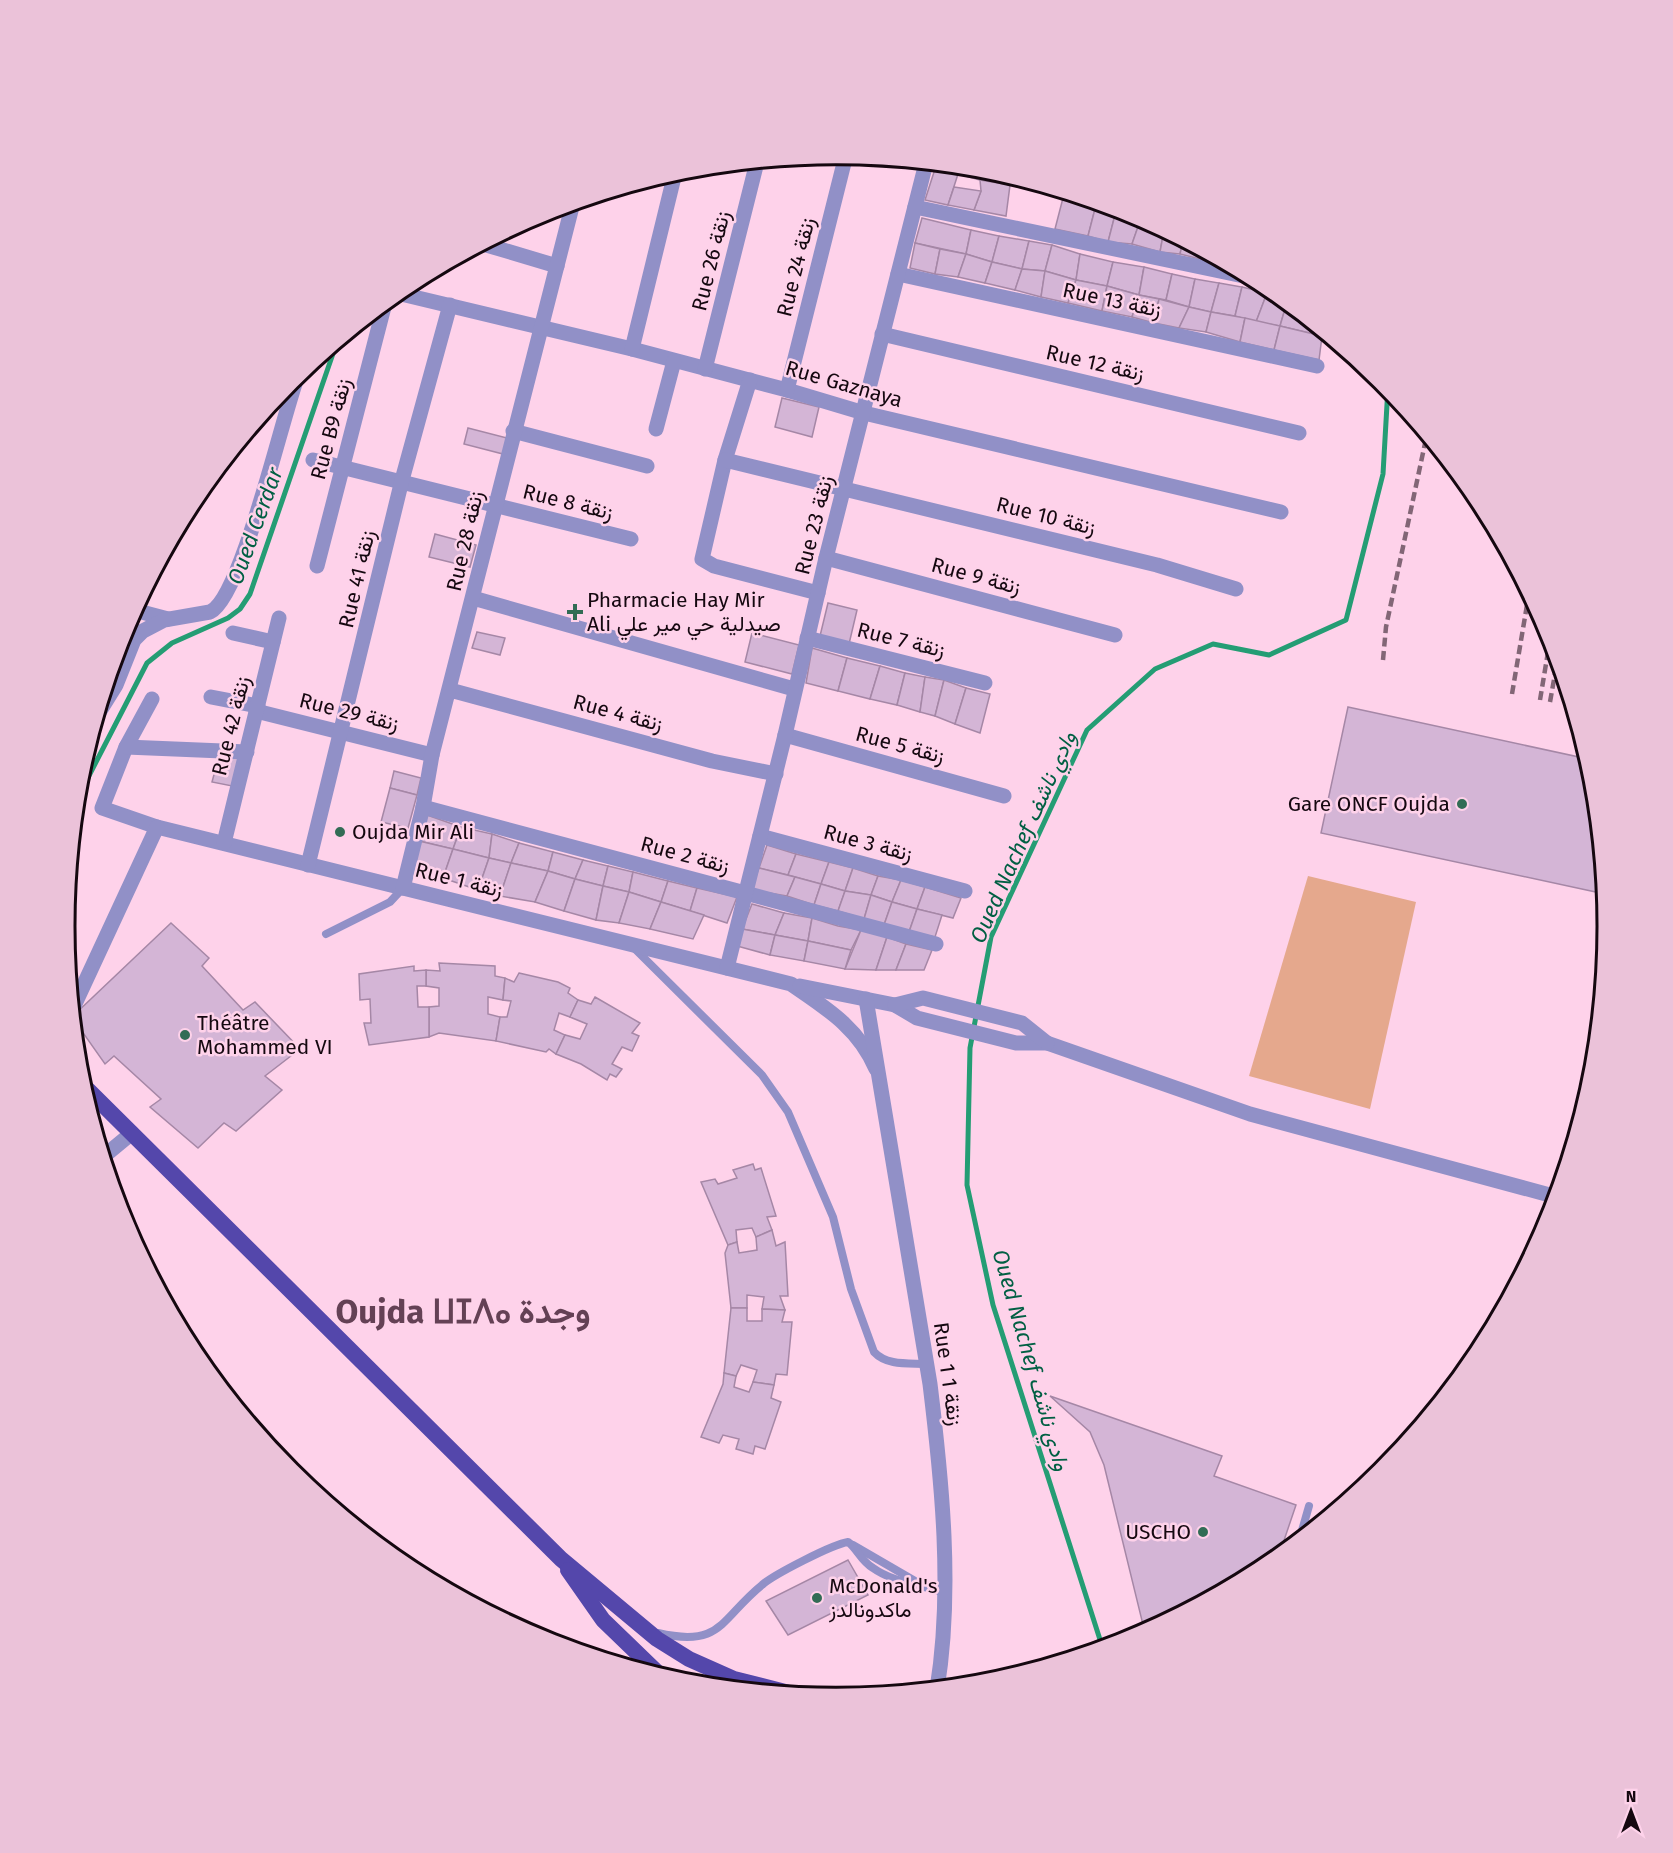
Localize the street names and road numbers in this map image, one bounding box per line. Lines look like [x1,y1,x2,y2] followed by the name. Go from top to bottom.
[686,208,736,314] street label: Rue 26 زنقة
[771,215,821,319] street label: Rue 24 زنقة
[1060,277,1164,323] street label: Rue 13 زنقة
[1043,339,1147,387] street label: Rue 12 زنقة
[782,355,906,413] street label: Rue Gaznaya
[305,375,357,483] street label: Rue B9 زنقة
[789,473,839,577] street label: Rue 23 زنقة
[520,478,616,526] street label: Rue 8 زنقة
[441,488,489,594] street label: Rue 28 زنقة
[994,491,1098,541] street label: Rue 10 زنقة
[333,528,381,630] street label: Rue 41 زنقة
[928,552,1024,600] street label: Rue 9 زنقة
[854,617,948,663] street label: Rue 7 زنقة
[206,673,256,779] street label: Rue 42 زنقة
[296,687,402,737] street label: Rue 29 زنقة
[570,689,666,737] street label: Rue 4 زنقة
[853,721,947,769] street label: Rue 5 زنقة
[821,819,915,867] street label: Rue 3 زنقة
[638,831,732,879] street label: Rue 2 زنقة
[412,857,506,903] street label: Rue زنقة 1
[928,1321,968,1427] street label: Rue 1 زنقة 1

